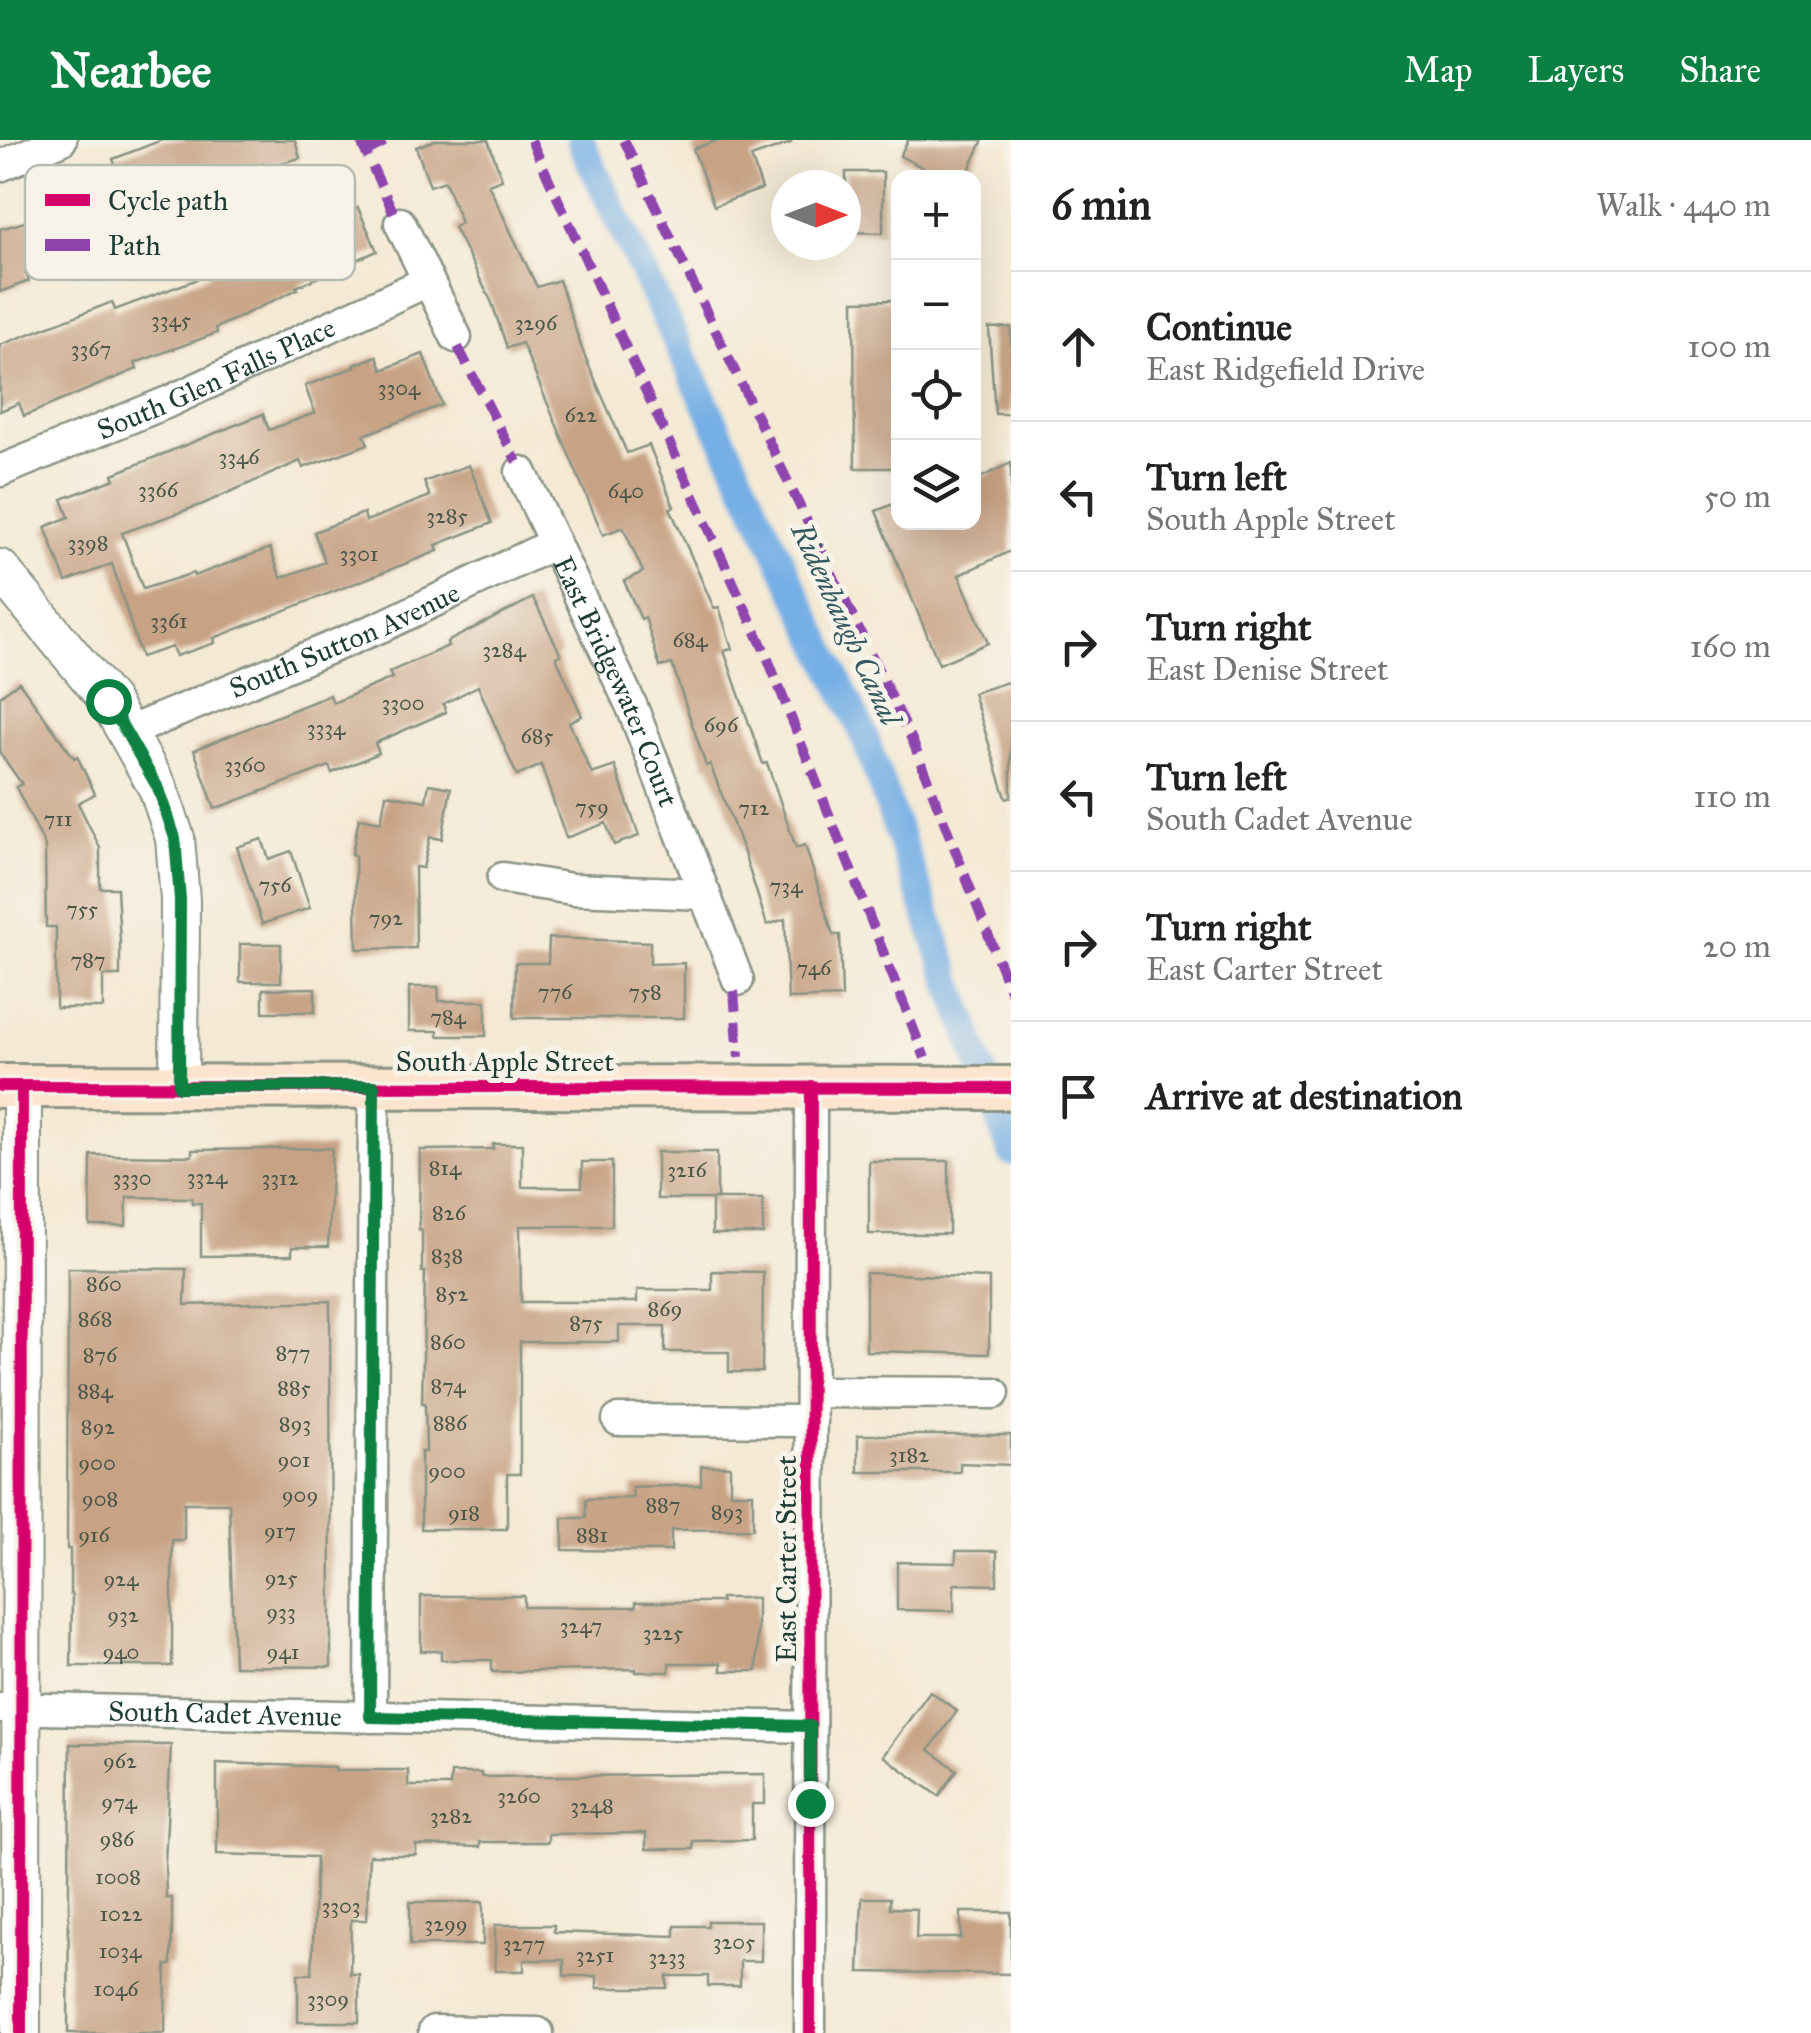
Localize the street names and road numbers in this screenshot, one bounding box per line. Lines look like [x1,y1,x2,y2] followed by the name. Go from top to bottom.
[92,309,341,447] street label: South Glen Falls Place
[546,550,686,812] street label: East Bridgewater Court
[224,574,465,705] street label: South Sutton Avenue
[396,1044,614,1079] street label: South Apple Street
[769,1455,804,1663] street label: East Carter Street
[108,1693,342,1734] street label: South Cadet Avenue

